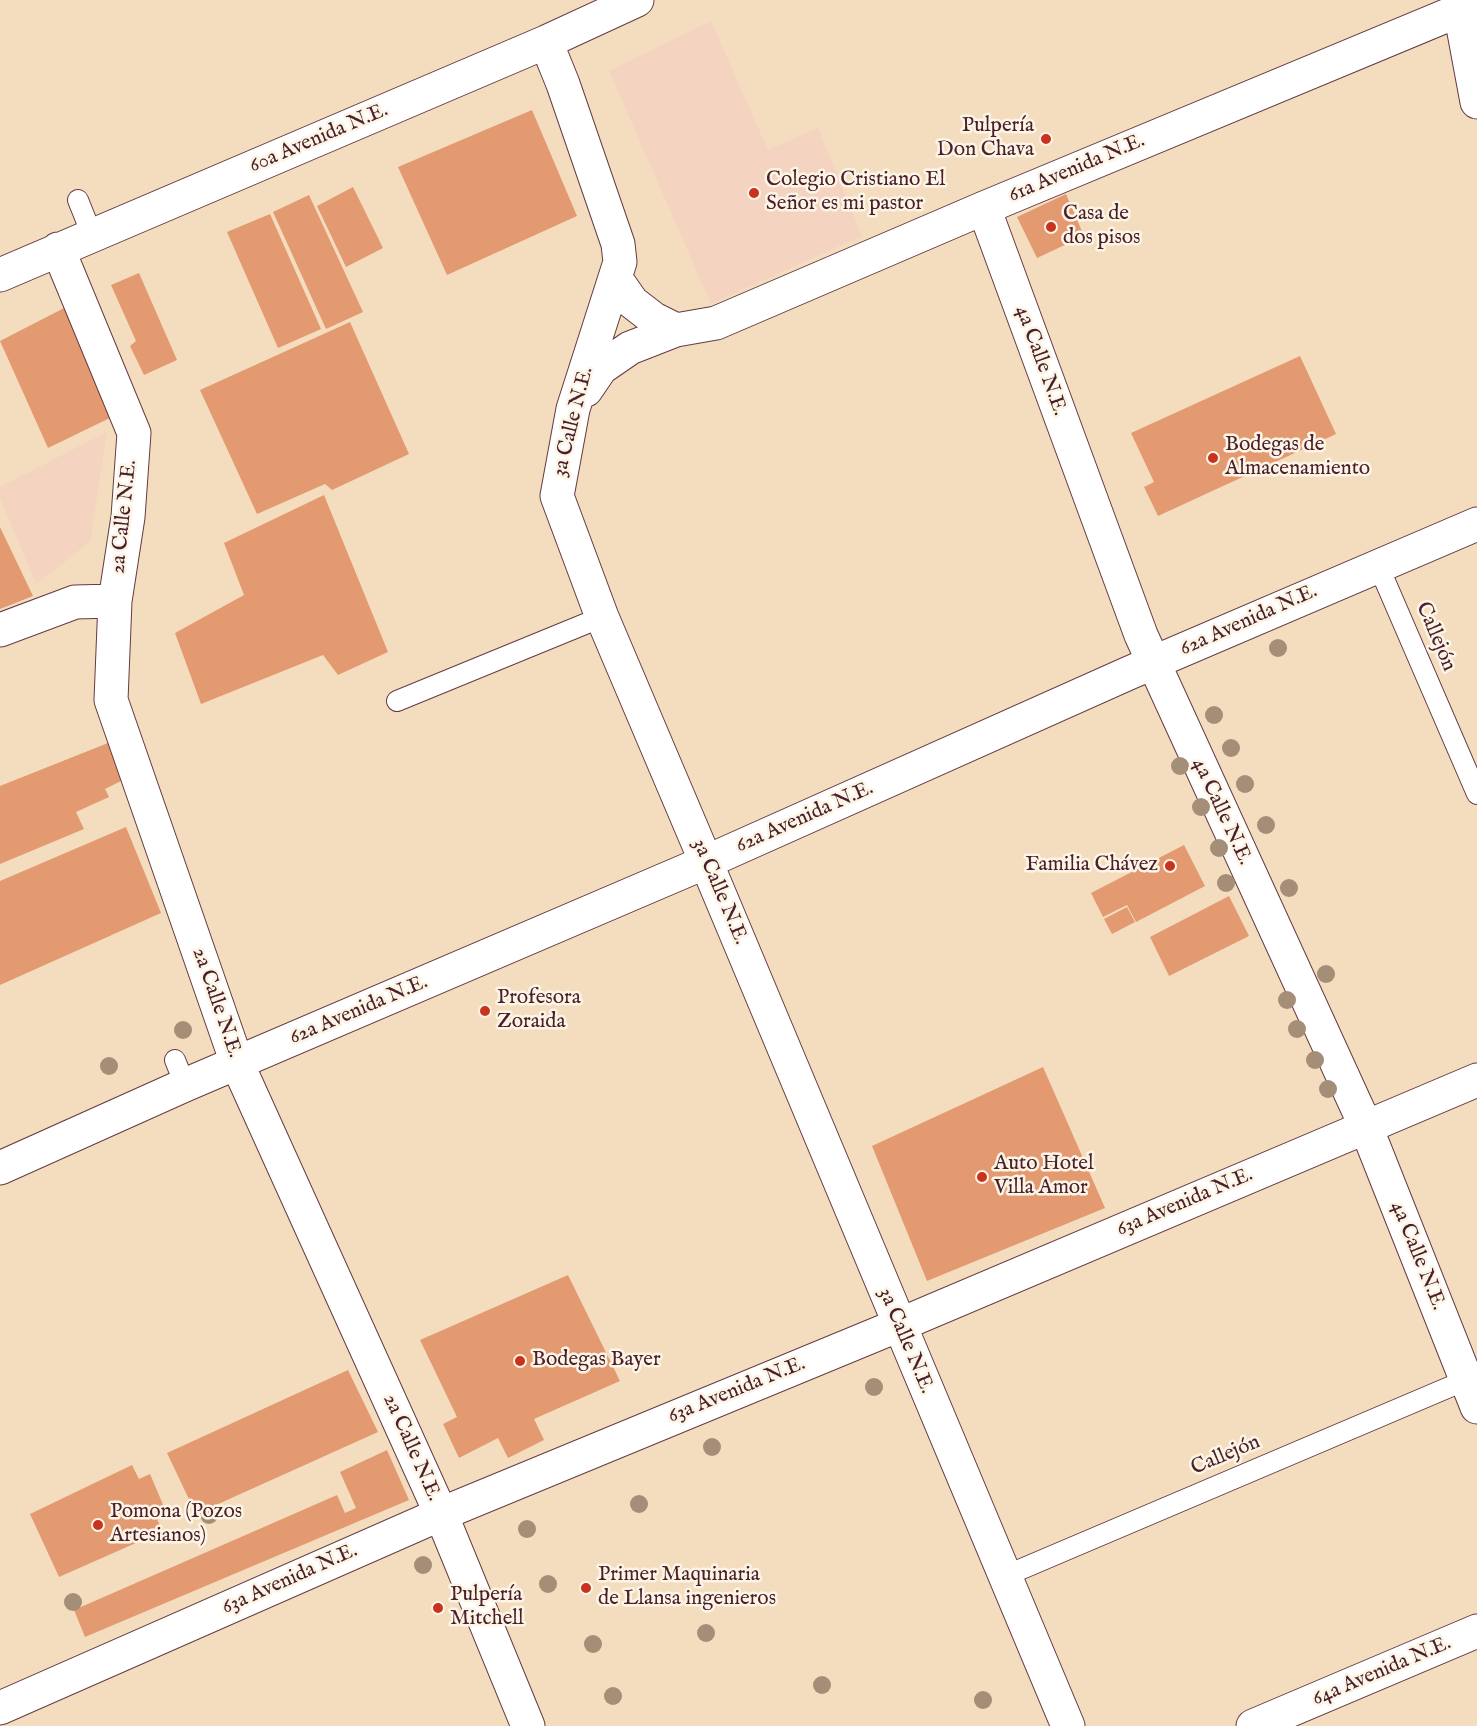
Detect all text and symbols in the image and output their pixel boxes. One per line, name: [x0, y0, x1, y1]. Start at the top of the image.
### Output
street label: 60a Avenida N.E.: [246, 98, 392, 180]
place label: Pulpería Don Chava: [937, 114, 1034, 164]
street label: 61a Avenida N.E.: [1005, 129, 1149, 209]
marker: Pulpería Don Chava: [1039, 132, 1053, 146]
place label: Colegio Cristiano El Señor es mi pastor: [766, 168, 945, 218]
marker: Colegio Cristiano El Señor es mi pastor: [747, 186, 761, 200]
place label: Casa de dos pisos: [1063, 202, 1140, 252]
marker: Casa de dos pisos: [1044, 220, 1058, 234]
street label: 4a Calle N.E.: [1009, 303, 1071, 419]
street label: 3a Calle N.E.: [548, 364, 600, 480]
place label: Bodegas de Almacenamiento: [1225, 433, 1370, 483]
marker: Bodegas de Almacenamiento: [1206, 451, 1220, 465]
street label: 2a Calle N.E.: [106, 459, 144, 575]
street label: 62a Avenida N.E.: [1176, 579, 1322, 663]
street label: Callejón: [1409, 599, 1461, 675]
street label: 4a Calle N.E.: [1185, 755, 1257, 869]
street label: 62a Avenida N.E.: [732, 776, 878, 860]
street label: 3a Calle N.E.: [685, 835, 753, 949]
place label: Familia Chávez: [1025, 853, 1158, 879]
marker: Familia Chávez: [1163, 859, 1177, 873]
street label: 2a Calle N.E.: [185, 945, 247, 1061]
street label: 62a Avenida N.E.: [286, 971, 432, 1051]
place label: Profesora Zoraida: [497, 986, 581, 1036]
marker: Profesora Zoraida: [478, 1004, 492, 1018]
place label: Auto Hotel Villa Amor: [994, 1152, 1094, 1202]
street label: 63a Avenida N.E.: [1113, 1163, 1257, 1243]
marker: Auto Hotel Villa Amor: [975, 1170, 989, 1184]
street label: 4a Calle N.E.: [1384, 1198, 1450, 1314]
street label: 3a Calle N.E.: [871, 1284, 939, 1398]
place label: Bodegas Bayer: [532, 1348, 661, 1374]
street label: 63a Avenida N.E.: [665, 1352, 809, 1430]
marker: Bodegas Bayer: [513, 1354, 527, 1368]
street label: 2a Calle N.E.: [376, 1391, 446, 1505]
street label: Callejón: [1188, 1430, 1264, 1482]
place label: Pomona (Pozos Artesianos): [110, 1500, 242, 1550]
marker: Pomona (Pozos Artesianos): [91, 1518, 105, 1532]
street label: 63a Avenida N.E.: [218, 1539, 362, 1621]
place label: Primer Maquinaria de Llansa ingenieros: [598, 1563, 776, 1613]
marker: Primer Maquinaria de Llansa ingenieros: [579, 1581, 593, 1595]
place label: Pulpería Mitchell: [450, 1583, 524, 1633]
marker: Pulpería Mitchell: [431, 1601, 445, 1615]
street label: 64a Avenida N.E.: [1309, 1631, 1455, 1713]

